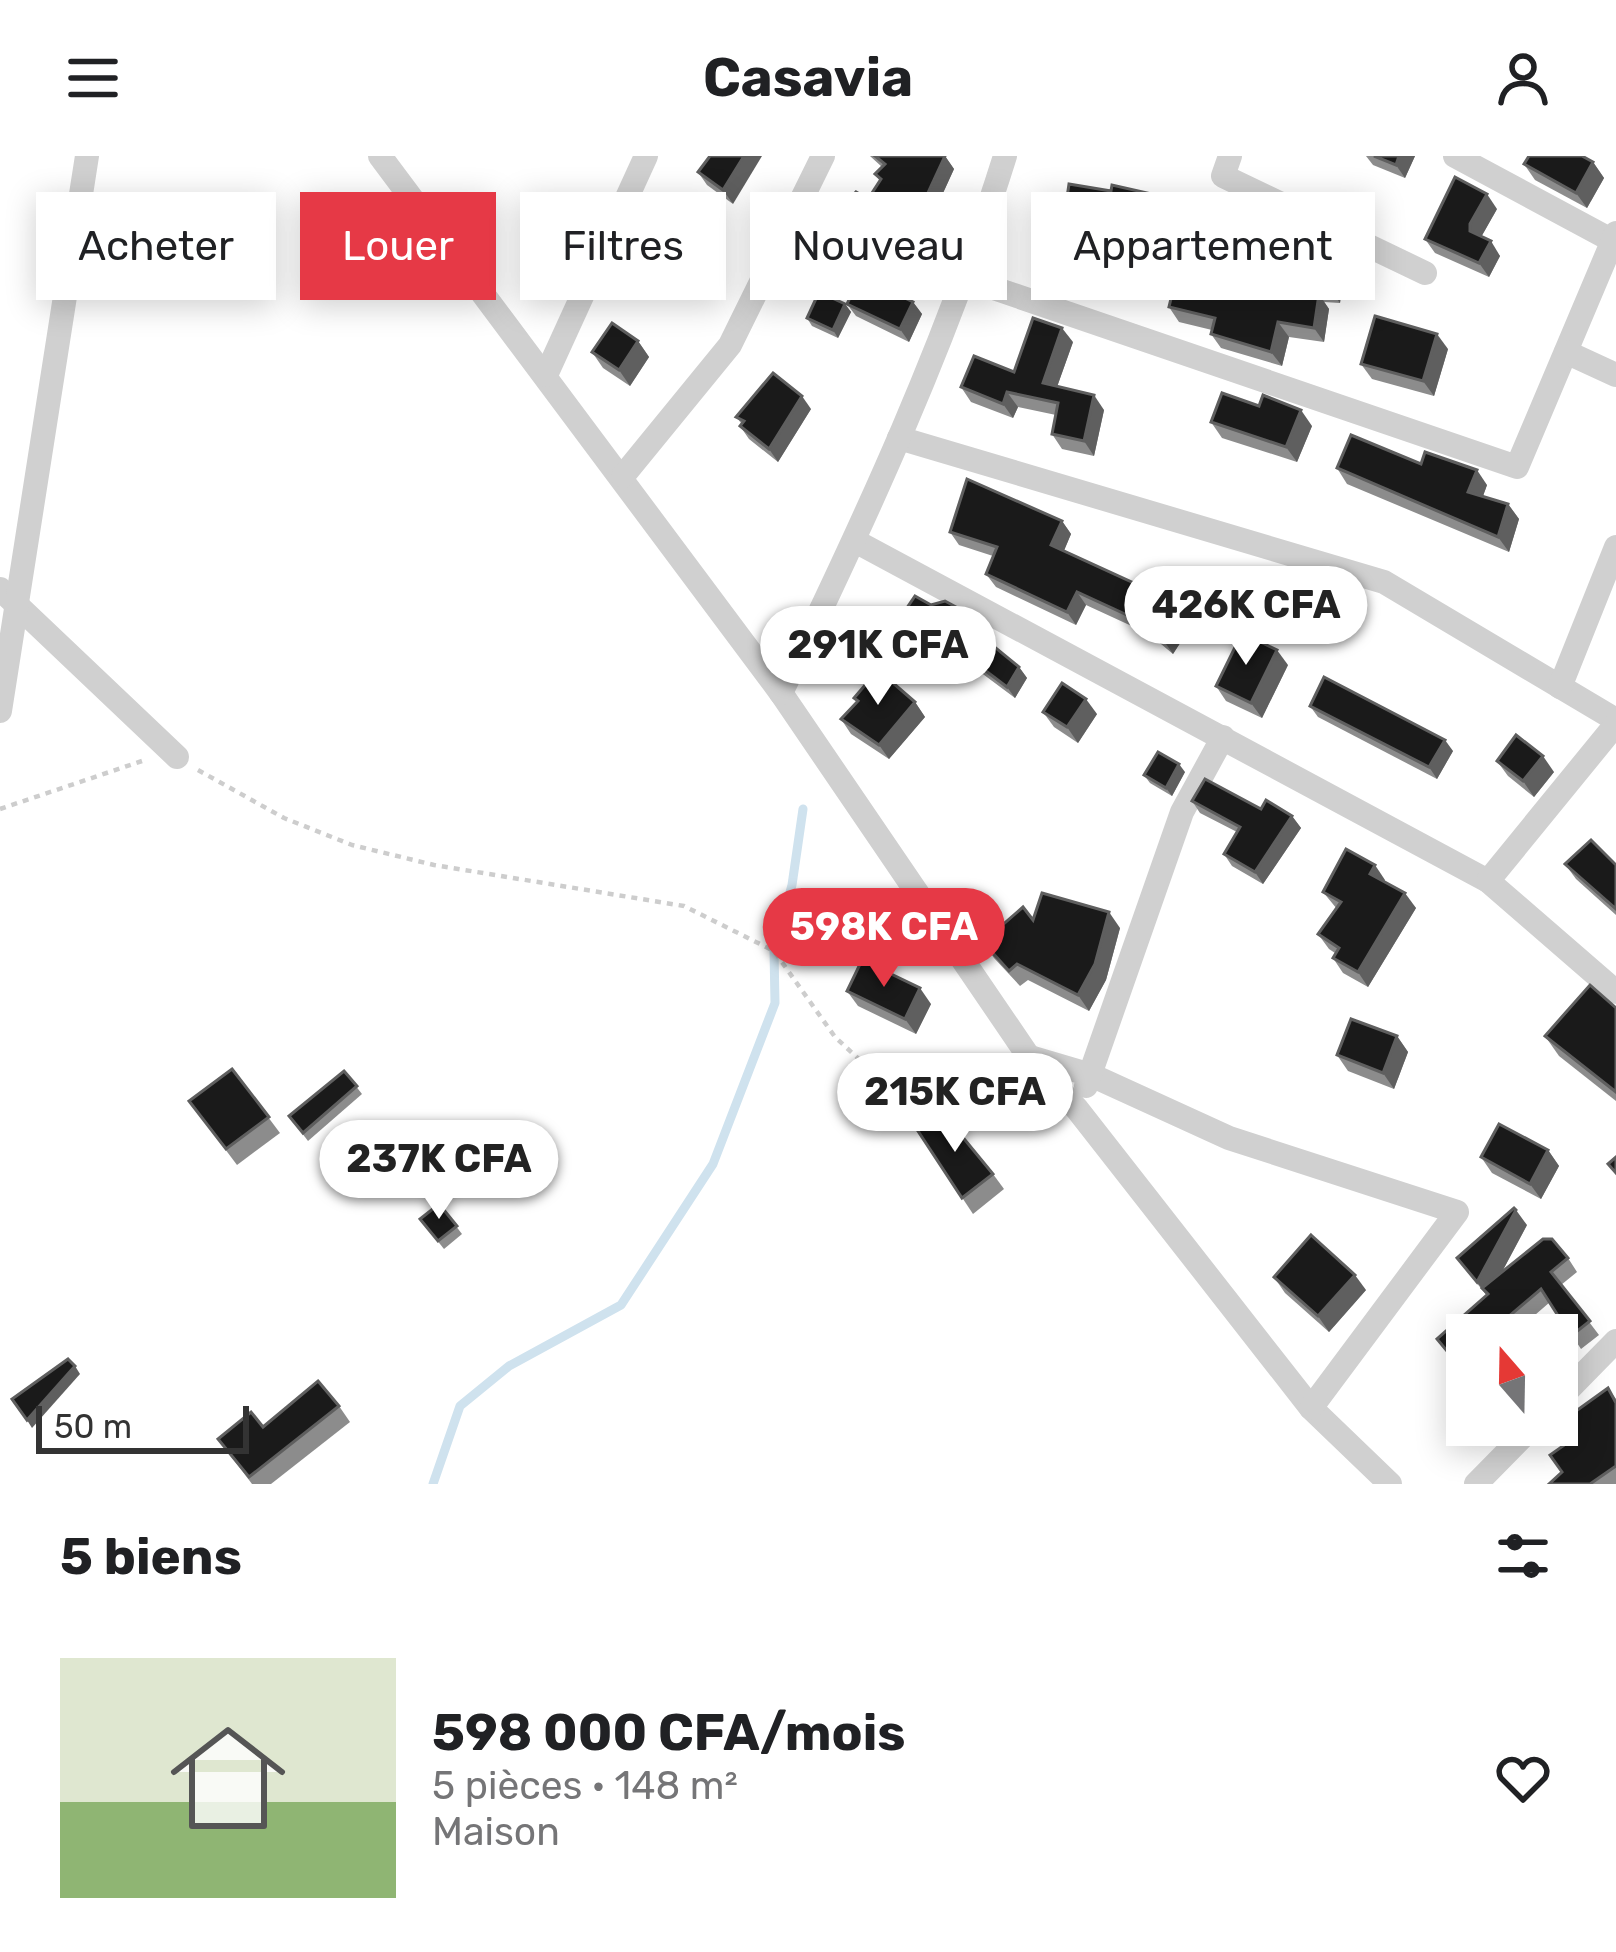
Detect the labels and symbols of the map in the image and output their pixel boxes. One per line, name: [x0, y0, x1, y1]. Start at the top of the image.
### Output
pin: 426K CFA: [1122, 566, 1370, 668]
pin: 291K CFA: [754, 606, 1002, 708]
pin: 598K CFA: [760, 888, 1008, 990]
pin: 215K CFA: [831, 1053, 1079, 1155]
pin: 237K CFA: [315, 1120, 563, 1222]
north arrow: [1446, 1314, 1578, 1446]
scale bar: [36, 1400, 249, 1453]

